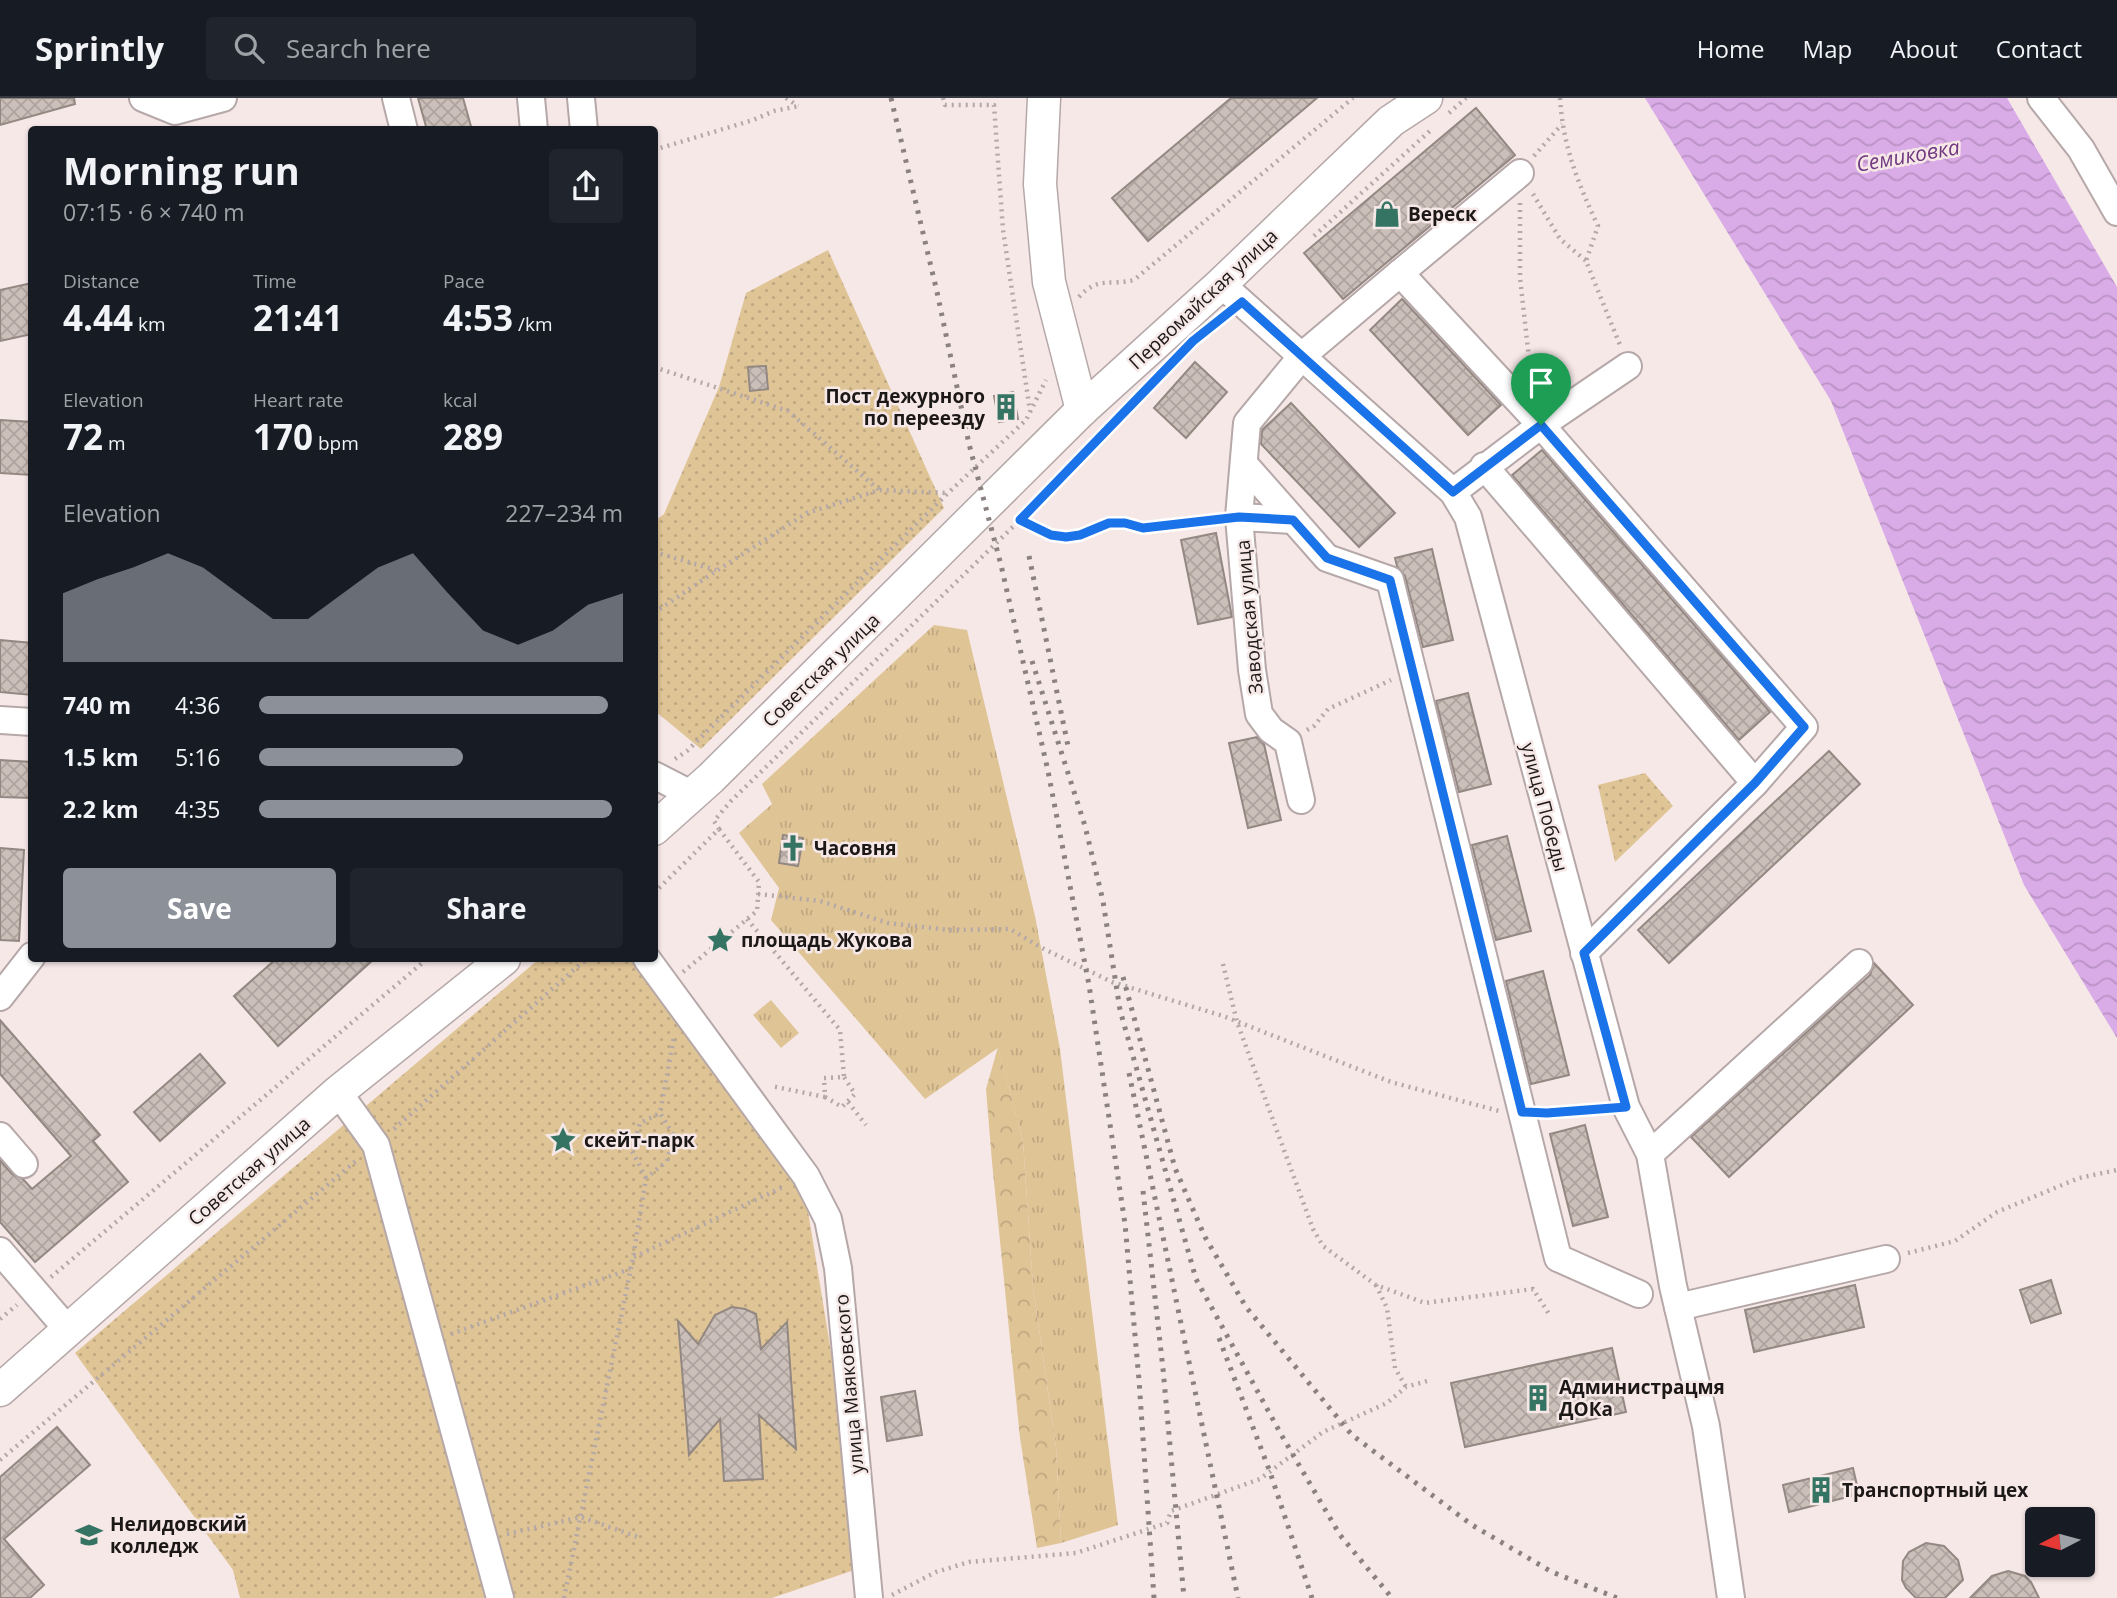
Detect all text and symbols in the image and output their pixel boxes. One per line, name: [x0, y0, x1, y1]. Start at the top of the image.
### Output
search box: [206, 17, 696, 80]
text: Sprintly: [35, 26, 164, 71]
icon: search: [230, 29, 268, 67]
text: Search here: [286, 30, 431, 66]
text: Home: [1697, 32, 1765, 65]
text: Map: [1803, 32, 1852, 65]
text: About: [1890, 32, 1958, 65]
text: Contact: [1996, 32, 2082, 65]
water label: Семиковка: [1854, 132, 1962, 178]
text: Morning run: [63, 144, 300, 196]
button: share: [549, 149, 623, 223]
text: 07:15 · 6 × 740 m: [63, 196, 245, 228]
shop icon: Вереск: [1372, 199, 1402, 229]
place label: Вереск: [1408, 201, 1477, 227]
street label: Первомайская улица: [1123, 223, 1283, 375]
text: Distance: [63, 268, 139, 294]
text: Time: [253, 268, 297, 294]
text: Pace: [443, 268, 485, 294]
text: 4.44: [63, 294, 133, 341]
text: 21:41: [253, 294, 343, 341]
text: 4:53: [443, 294, 513, 341]
text: km: [133, 311, 166, 337]
text: /km: [513, 311, 553, 337]
pin: [1511, 353, 1571, 425]
icon: arrive: [1522, 364, 1560, 402]
place label: Пост дежурного по переезду: [825, 383, 985, 431]
text: Elevation: [63, 387, 144, 413]
text: Heart rate: [253, 387, 343, 413]
text: kcal: [443, 387, 477, 413]
building icon: Пост дежурного по переезду: [991, 392, 1021, 422]
text: 72: [63, 413, 103, 460]
text: 170: [253, 413, 313, 460]
text: 289: [443, 413, 503, 460]
text: m: [103, 430, 126, 456]
text: bpm: [313, 430, 359, 456]
text: Elevation: [63, 497, 161, 529]
text: 227–234 m: [505, 497, 623, 529]
street label: Заводская улица: [1229, 539, 1269, 695]
street label: Советская улица: [757, 607, 885, 733]
text: 740 m: [63, 689, 131, 721]
text: 4:36: [175, 689, 221, 721]
street label: улица Победы: [1515, 740, 1575, 874]
text: 1.5 km: [63, 741, 139, 773]
text: 5:16: [175, 741, 221, 773]
text: 2.2 km: [63, 793, 139, 825]
text: 4:35: [175, 793, 221, 825]
church icon: Часовня: [778, 833, 808, 863]
place label: Часовня: [814, 835, 897, 861]
button: Save: [63, 868, 336, 948]
button: Share: [350, 868, 623, 948]
place icon: площадь Жукова: [705, 925, 735, 955]
place label: площадь Жукова: [741, 927, 912, 953]
street label: Советская улица: [182, 1111, 316, 1231]
place icon: скейт-парк: [548, 1125, 578, 1155]
place label: скейт-парк: [584, 1127, 695, 1153]
street label: улица Маяковского: [828, 1293, 870, 1475]
place label: Администрацмя ДОКа: [1559, 1374, 1725, 1422]
building icon: Администрацмя ДОКа: [1523, 1383, 1553, 1413]
building icon: Транспортный цех: [1806, 1475, 1836, 1505]
place label: Транспортный цех: [1842, 1477, 2028, 1503]
north arrow: [2025, 1507, 2095, 1577]
map controls: [2025, 1507, 2095, 1577]
place label: Нелидовский колледж: [110, 1511, 247, 1559]
school or university icon: Нелидовский колледж: [74, 1520, 104, 1550]

